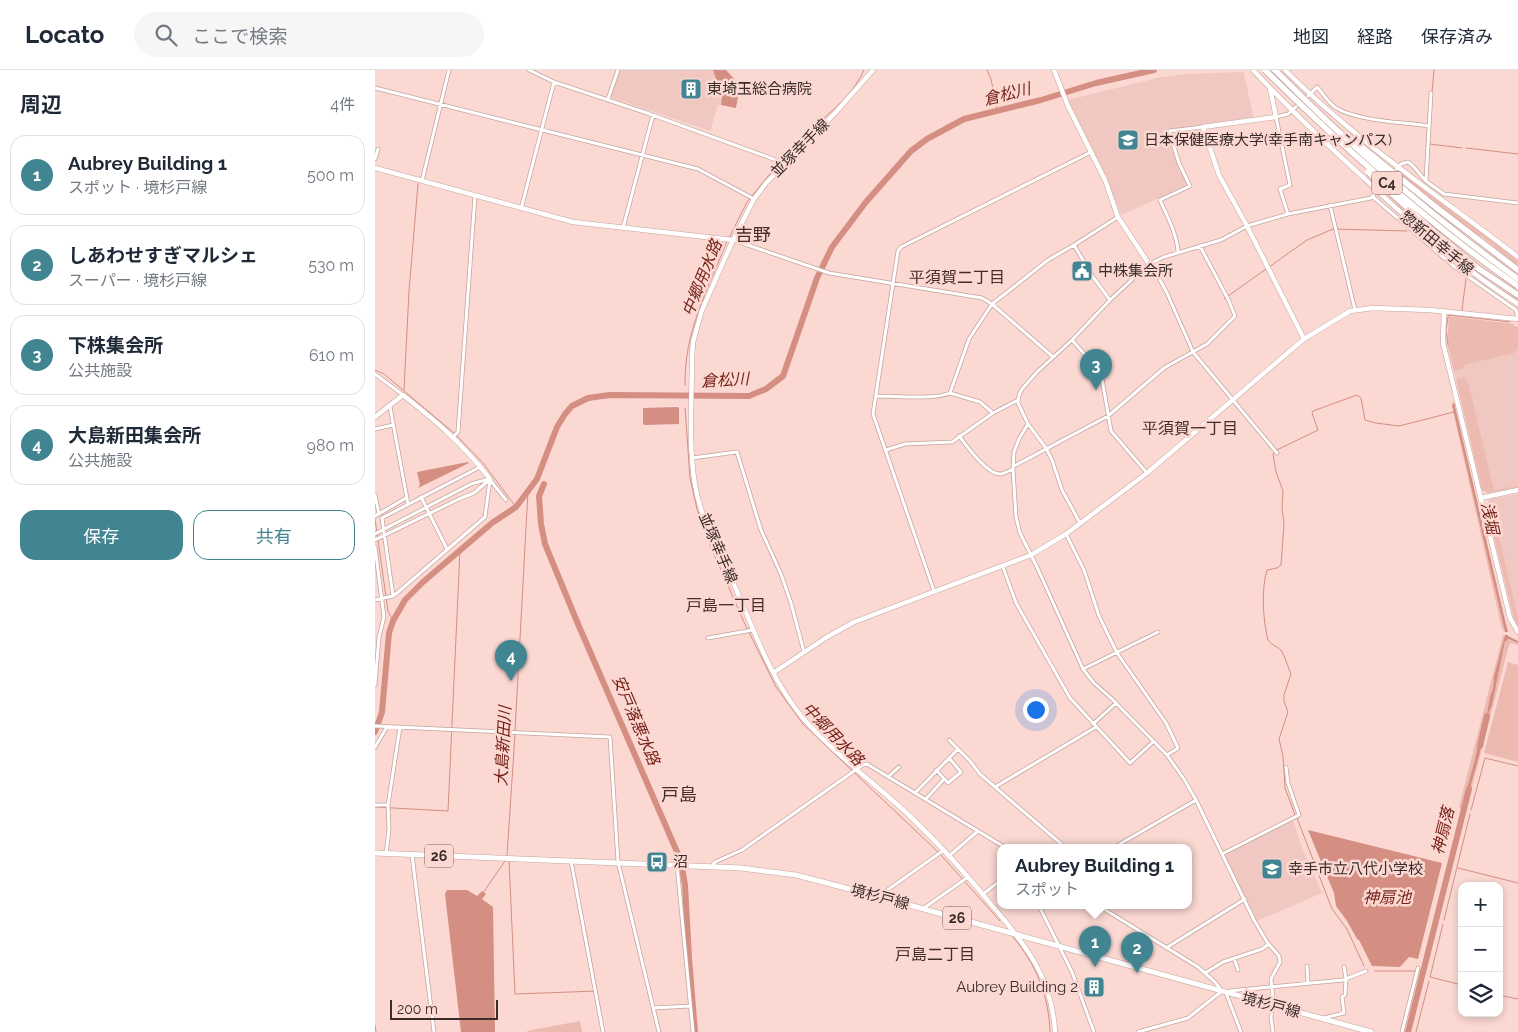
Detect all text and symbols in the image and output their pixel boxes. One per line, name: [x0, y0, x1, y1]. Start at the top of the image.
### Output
search box: [134, 12, 484, 57]
text: Locato: [25, 20, 104, 49]
icon: search: [152, 21, 180, 49]
text: ここで検索: [192, 25, 287, 47]
text: 地図: [1293, 26, 1329, 47]
text: 経路: [1357, 26, 1393, 47]
text: 保存済み: [1421, 26, 1493, 47]
building icon: 東埼玉総合病院: [679, 77, 703, 101]
water label: 倉松川: [981, 78, 1035, 109]
place label: 東埼玉総合病院: [707, 80, 812, 98]
text: 周辺: [20, 92, 62, 117]
text: 4件: [330, 95, 355, 114]
street label: 並塚幸手線: [767, 115, 833, 181]
school or university icon: 日本保健医療大学(幸手南キャンパス): [1116, 128, 1140, 152]
place label: 日本保健医療大学(幸手南キャンパス): [1144, 131, 1392, 149]
text: Aubrey Building 1: [68, 152, 227, 174]
text: 1: [33, 166, 41, 185]
text: 500 m: [307, 166, 354, 185]
road number: C4: [1372, 172, 1402, 195]
text: スポット · 境杉戸線: [68, 178, 207, 197]
street label: 惣新田幸手線: [1397, 207, 1477, 279]
district label: 吉野: [735, 224, 771, 245]
water label: 中郷用水路: [678, 236, 727, 319]
text: しあわせすぎマルシェ: [68, 244, 258, 266]
text: 2: [32, 256, 42, 275]
text: 530 m: [308, 256, 354, 275]
public building icon: 中株集会所: [1070, 259, 1094, 283]
place label: 中株集会所: [1098, 262, 1173, 280]
district label: 平須賀二丁目: [909, 268, 1005, 287]
text: スーパー · 境杉戸線: [68, 271, 207, 290]
text: 下株集会所: [68, 334, 163, 356]
text: 3: [33, 346, 41, 365]
text: 610 m: [309, 346, 354, 365]
pin: 3: [1080, 349, 1112, 390]
text: 公共施設: [68, 361, 132, 380]
water label: 倉松川: [701, 369, 751, 391]
district label: 平須賀一丁目: [1142, 419, 1238, 438]
text: 大島新田集会所: [68, 424, 201, 446]
text: 4: [32, 436, 42, 455]
text: 980 m: [307, 436, 354, 455]
text: 公共施設: [68, 451, 132, 470]
water label: 浅堀: [1477, 500, 1503, 539]
button: 保存: [20, 510, 183, 560]
button: 共有: [193, 510, 355, 560]
street label: 並塚幸手線: [695, 510, 741, 586]
district label: 戸島一丁目: [686, 596, 766, 615]
pin: 4: [495, 640, 527, 681]
water label: 安戸落悪水路: [608, 672, 664, 770]
your location: [1023, 697, 1049, 723]
water label: 中郷用水路: [798, 699, 869, 771]
water label: 大島新田川: [491, 704, 515, 786]
district label: 戸島: [661, 784, 697, 805]
water label: 神扇落: [1428, 803, 1459, 857]
road number: 26: [425, 844, 453, 868]
popup: [997, 844, 1192, 909]
bus stop icon: 沼: [645, 850, 669, 874]
place label: 沼: [673, 853, 688, 871]
text: Aubrey Building 1: [1015, 854, 1174, 876]
school or university icon: 幸手市立八代小学校: [1260, 857, 1284, 881]
place label: 幸手市立八代小学校: [1288, 860, 1423, 878]
text: スポット: [1015, 880, 1079, 899]
street label: 境杉戸線: [849, 881, 911, 913]
map controls: [1458, 882, 1503, 1017]
button: +: [1458, 882, 1503, 927]
water label: 神扇池: [1363, 888, 1413, 907]
road number: 26: [943, 906, 971, 930]
pin: 1: [1079, 926, 1111, 967]
button: −: [1458, 927, 1503, 972]
pin: 2: [1121, 932, 1153, 973]
district label: 戸島二丁目: [895, 945, 975, 964]
button: layers: [1458, 972, 1503, 1017]
building icon: Aubrey Building 2: [1082, 975, 1106, 999]
place label: Aubrey Building 2: [956, 978, 1078, 996]
street label: 境杉戸線: [1240, 989, 1302, 1021]
scale bar: [390, 997, 497, 1020]
text: 200 m: [397, 1001, 438, 1017]

